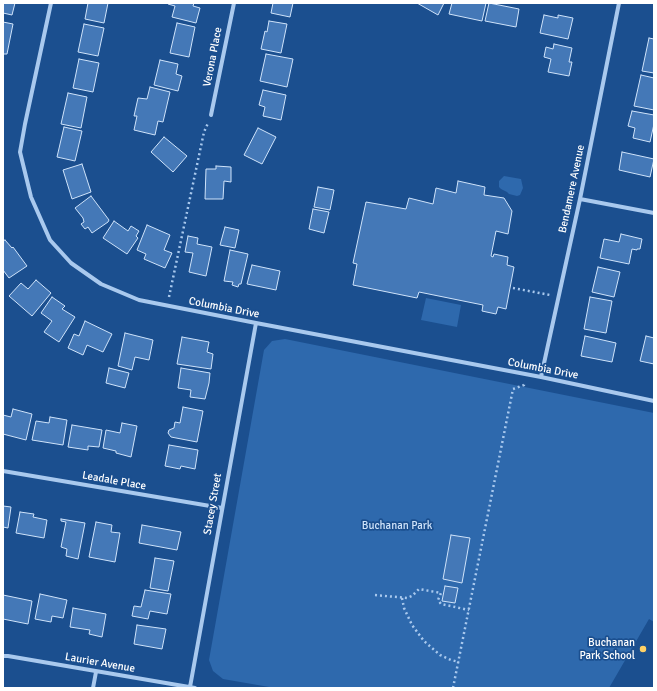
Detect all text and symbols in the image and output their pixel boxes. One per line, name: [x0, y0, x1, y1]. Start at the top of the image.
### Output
street label: Verona Place: [201, 26, 225, 88]
street label: Bendamere Avenue: [556, 144, 588, 234]
street label: Columbia Drive: [188, 295, 260, 321]
street label: Columbia Drive: [507, 356, 579, 382]
street label: Leadale Place: [81, 469, 147, 493]
street label: Stacey Street: [201, 472, 225, 536]
park label: Buchanan Park: [362, 519, 432, 533]
place label: Buchanan Park School: [579, 636, 635, 662]
marker: Buchanan Park School: [638, 644, 648, 654]
street label: Laurier Avenue: [64, 650, 136, 676]

